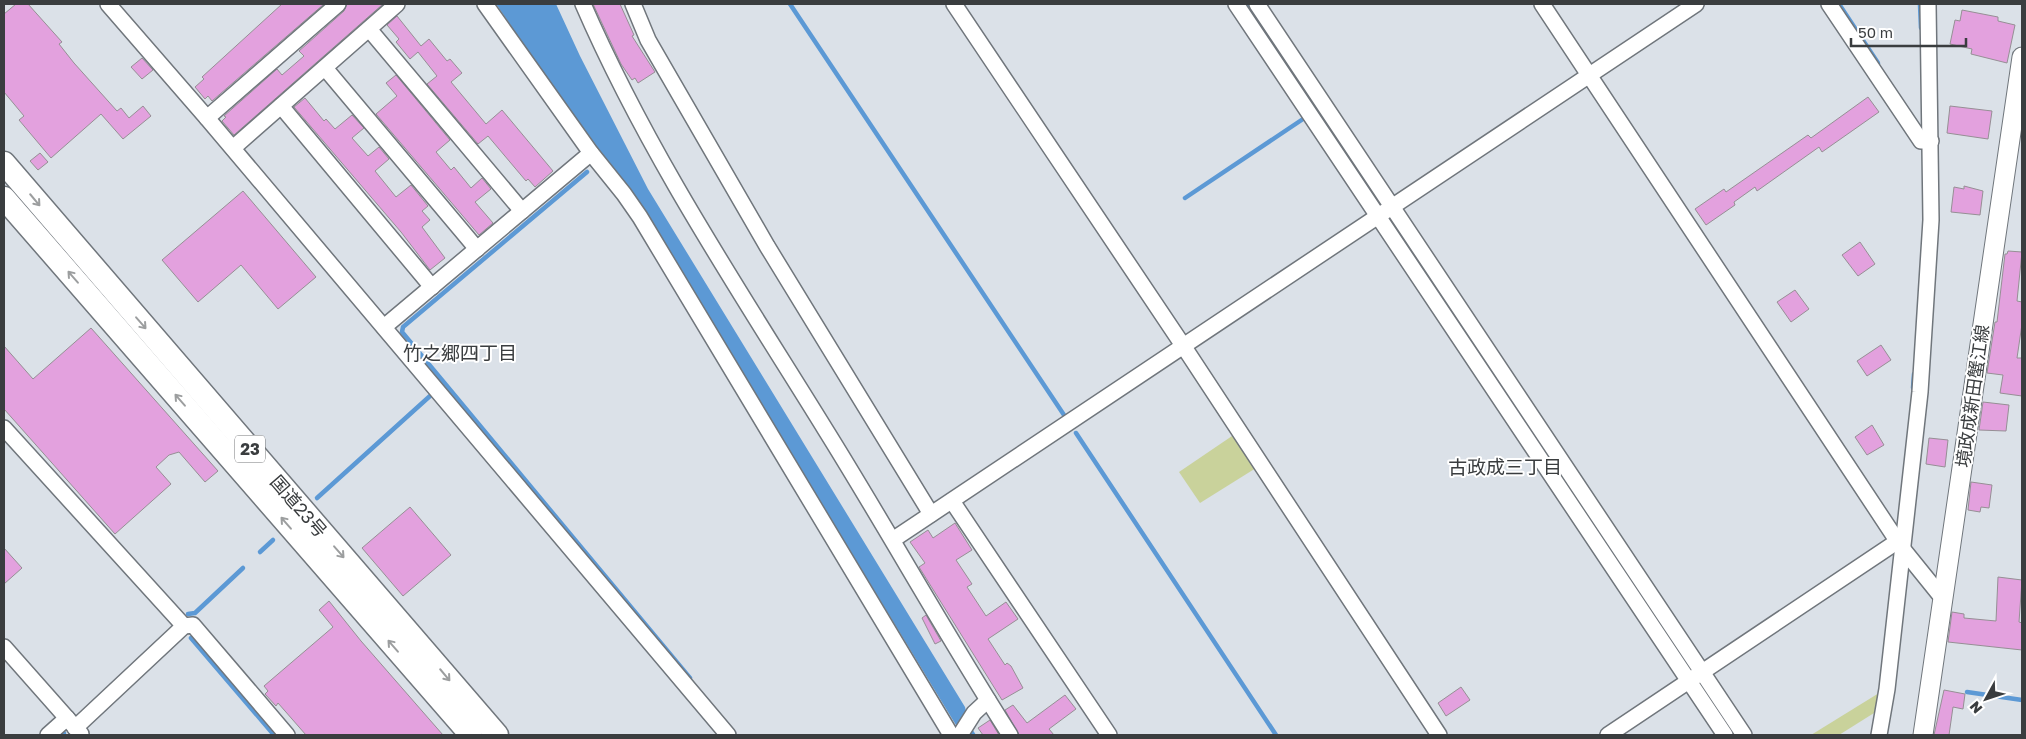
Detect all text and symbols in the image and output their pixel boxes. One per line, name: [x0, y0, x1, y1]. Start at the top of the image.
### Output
scale bar: [1851, 15, 1966, 47]
text: 50 m: [1858, 23, 1893, 41]
one-way arrow: [30, 193, 41, 206]
one-way arrow: [67, 271, 79, 284]
one-way arrow: [136, 317, 147, 330]
street label: 境政成新田蟹江線: [1951, 323, 1993, 469]
district label: 竹之郷四丁目: [403, 341, 517, 364]
one-way arrow: [174, 394, 185, 407]
road number: 23: [235, 436, 265, 462]
district label: 古政成三丁目: [1448, 455, 1562, 478]
street label: 国道23号: [266, 470, 332, 542]
one-way arrow: [281, 516, 292, 529]
one-way arrow: [334, 545, 345, 558]
one-way arrow: [387, 639, 399, 652]
one-way arrow: [440, 668, 451, 681]
north arrow: [1961, 674, 2011, 724]
text: N: [1966, 698, 1986, 717]

